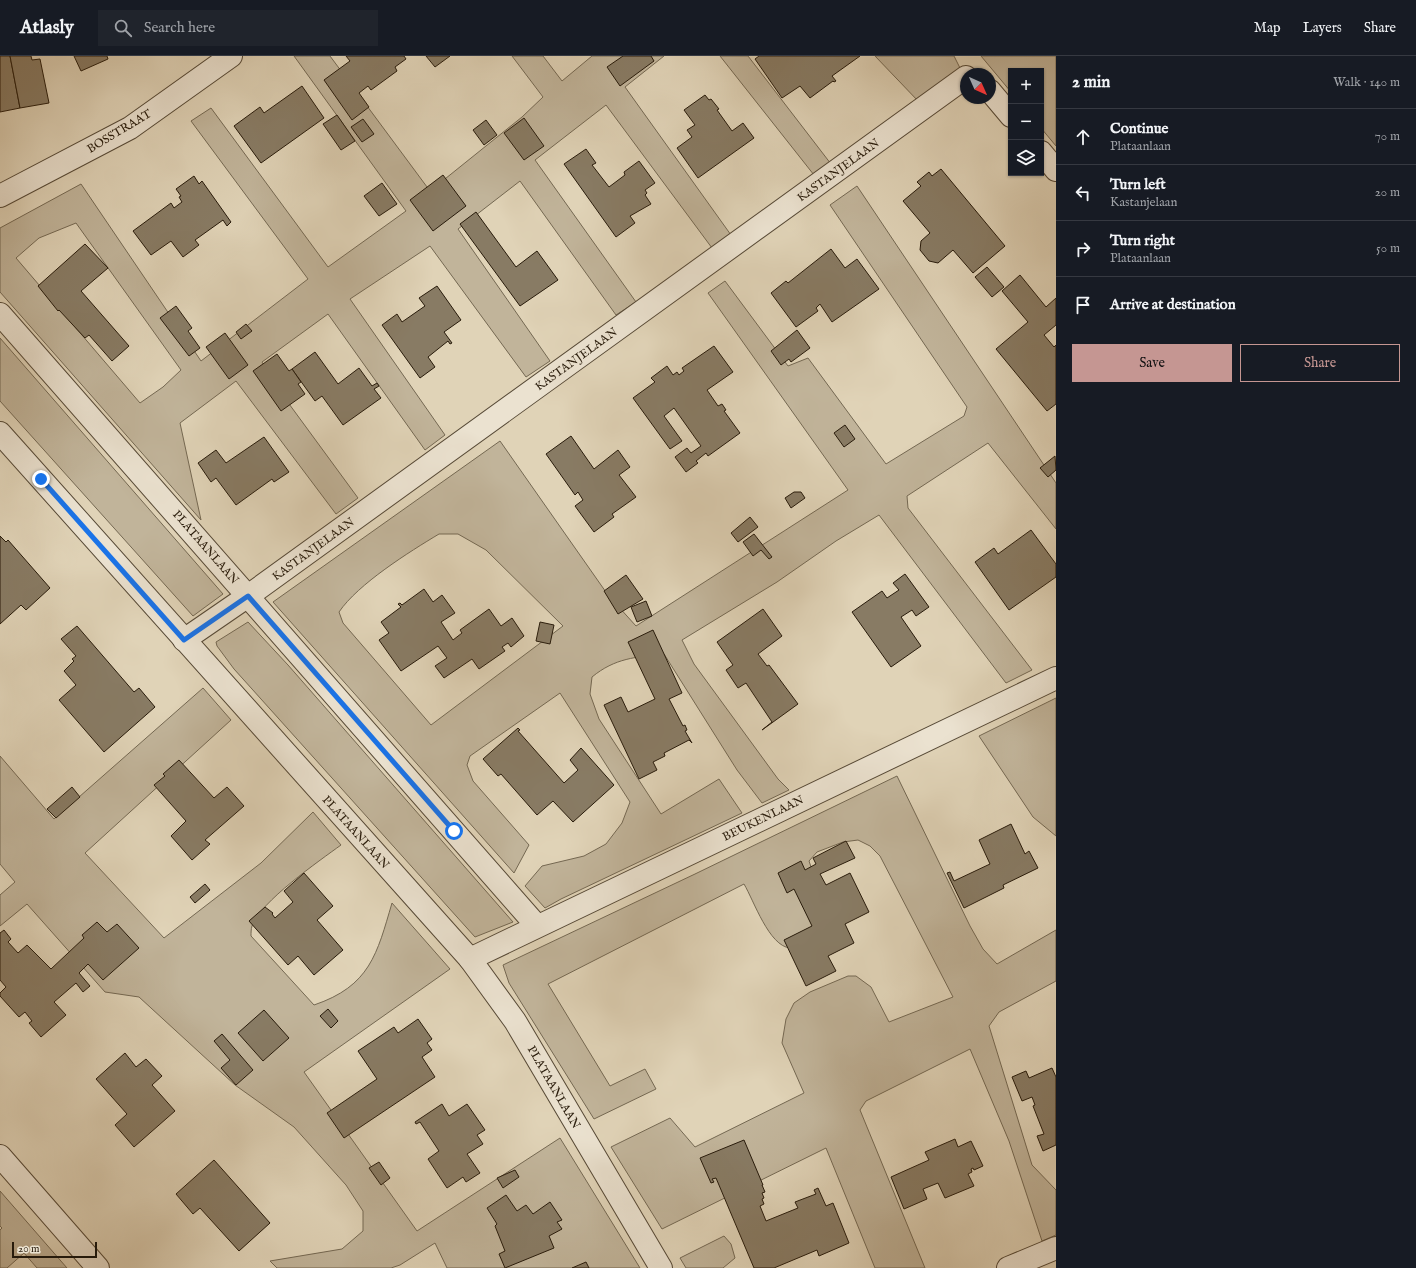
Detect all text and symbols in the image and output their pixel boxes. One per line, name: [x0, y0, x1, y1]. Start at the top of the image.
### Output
search box: [98, 10, 378, 46]
text: Atlasly: [20, 16, 74, 40]
icon: search: [112, 17, 134, 39]
text: Search here: [144, 18, 215, 37]
text: Map: [1254, 19, 1281, 37]
text: Layers: [1303, 19, 1342, 37]
text: Share: [1364, 19, 1396, 37]
north arrow: [960, 68, 996, 104]
map controls: [1008, 68, 1044, 176]
button: +: [1008, 68, 1044, 104]
text: 2 min: [1072, 72, 1110, 93]
text: Walk · 140 m: [1333, 74, 1400, 91]
button: −: [1008, 104, 1044, 140]
street label: BOSSTRAAT: [84, 106, 154, 157]
text: Continue: [1110, 119, 1168, 138]
icon: ahead: [1072, 126, 1094, 148]
text: 70 m: [1375, 128, 1400, 145]
street label: KASTANJELAAN: [794, 135, 884, 206]
text: Plataanlaan: [1110, 138, 1171, 155]
button: layers: [1008, 140, 1044, 176]
text: Turn left: [1110, 175, 1166, 194]
icon: left: [1072, 182, 1094, 204]
text: 20 m: [1375, 184, 1400, 201]
text: Kastanjelaan: [1110, 194, 1177, 211]
text: Turn right: [1110, 231, 1175, 250]
icon: right: [1072, 238, 1094, 260]
text: 50 m: [1376, 240, 1400, 257]
text: Plataanlaan: [1110, 250, 1171, 267]
icon: arrive: [1072, 294, 1094, 316]
text: Arrive at destination: [1110, 295, 1236, 314]
street label: KASTANJELAAN: [532, 324, 622, 395]
button: Save: [1072, 344, 1232, 382]
button: Share: [1240, 344, 1400, 382]
route end: [32, 470, 50, 488]
street label: PLATAANLAAN: [169, 507, 242, 588]
street label: KASTANJELAAN: [269, 514, 359, 585]
street label: BEUKENLAAN: [720, 792, 807, 845]
street label: PLATAANLAAN: [319, 793, 393, 873]
route start: [445, 822, 463, 840]
street label: PLATAANLAAN: [524, 1043, 584, 1132]
scale bar: [12, 1240, 97, 1259]
text: 20 m: [18, 1242, 39, 1256]

